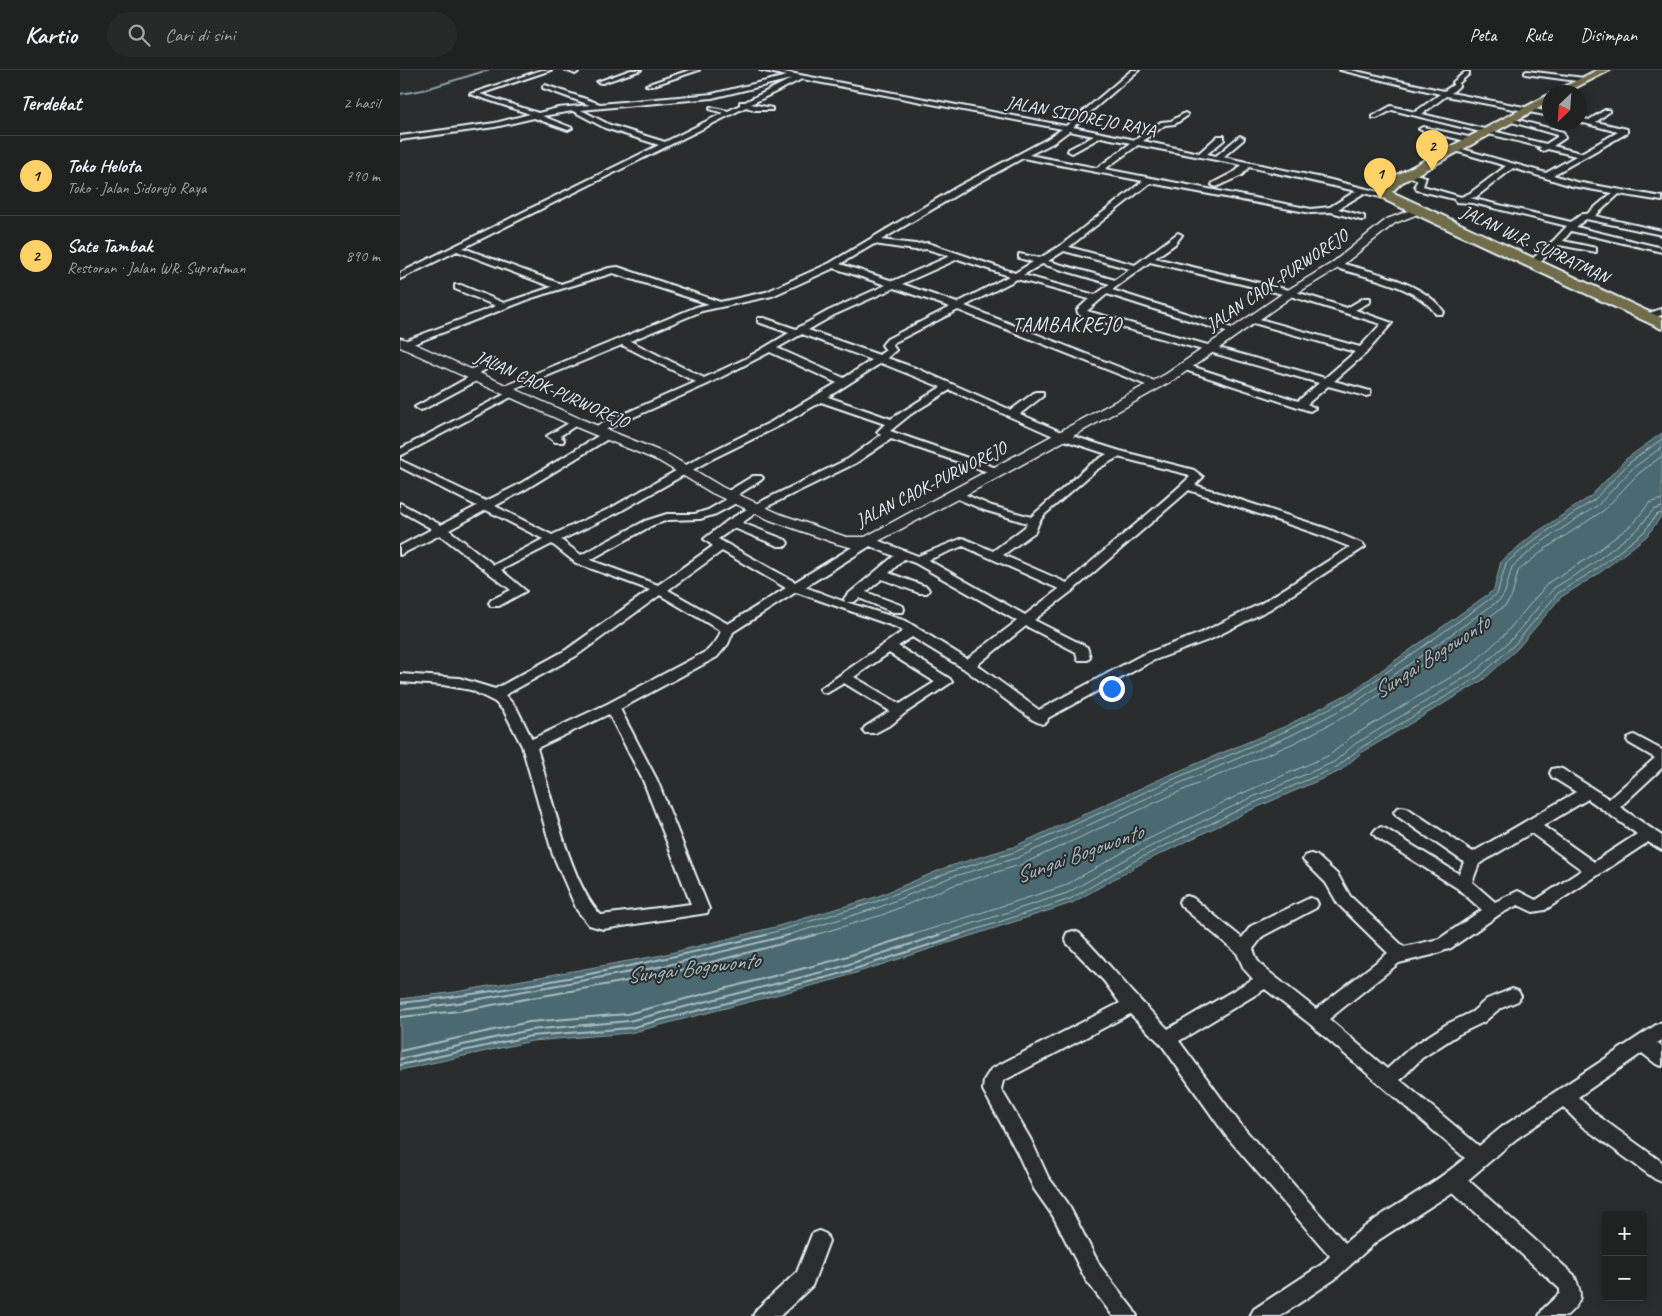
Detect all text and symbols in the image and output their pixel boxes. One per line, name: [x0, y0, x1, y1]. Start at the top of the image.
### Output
search box: [107, 12, 457, 57]
text: Kartio: [25, 20, 77, 50]
icon: search: [125, 21, 153, 49]
text: Cari di sini: [165, 23, 235, 47]
text: Peta: [1470, 24, 1497, 46]
text: Rute: [1525, 24, 1552, 46]
text: Disimpan: [1580, 24, 1637, 46]
north arrow: [1542, 85, 1587, 130]
text: Terdekat: [20, 90, 81, 116]
street label: JALAN SIDOREJO RAYA: [1003, 91, 1159, 141]
text: 2 hasil: [343, 93, 380, 113]
pin: 2: [1416, 130, 1448, 171]
text: Toko Helota: [67, 154, 141, 178]
pin: 1: [1364, 158, 1396, 199]
text: 1: [32, 166, 40, 186]
text: 790 m: [346, 166, 380, 186]
text: Toko · Jalan Sidorejo Raya: [67, 178, 206, 198]
street label: JALAN W.R. SUPRATMAN: [1456, 200, 1615, 289]
street label: JALAN CAOK-PURWOREJO: [1201, 223, 1354, 336]
text: Sate Tambak: [67, 234, 152, 258]
text: 2: [32, 246, 40, 266]
text: 890 m: [346, 246, 380, 266]
text: Restoran · Jalan WR. Supratman: [67, 258, 245, 278]
district label: TAMBAKREJO: [1012, 312, 1123, 337]
street label: JALAN CAOK-PURWOREJO: [471, 345, 634, 434]
street label: JALAN CAOK-PURWOREJO: [851, 436, 1012, 532]
water label: Sungai Bogowonto: [1368, 607, 1497, 705]
your location: [1099, 676, 1125, 702]
water label: Sungai Bogowonto: [1012, 817, 1149, 890]
water label: Sungai Bogowonto: [625, 946, 764, 990]
map controls: [1602, 1211, 1647, 1301]
button: +: [1602, 1211, 1647, 1256]
button: −: [1602, 1256, 1647, 1301]

